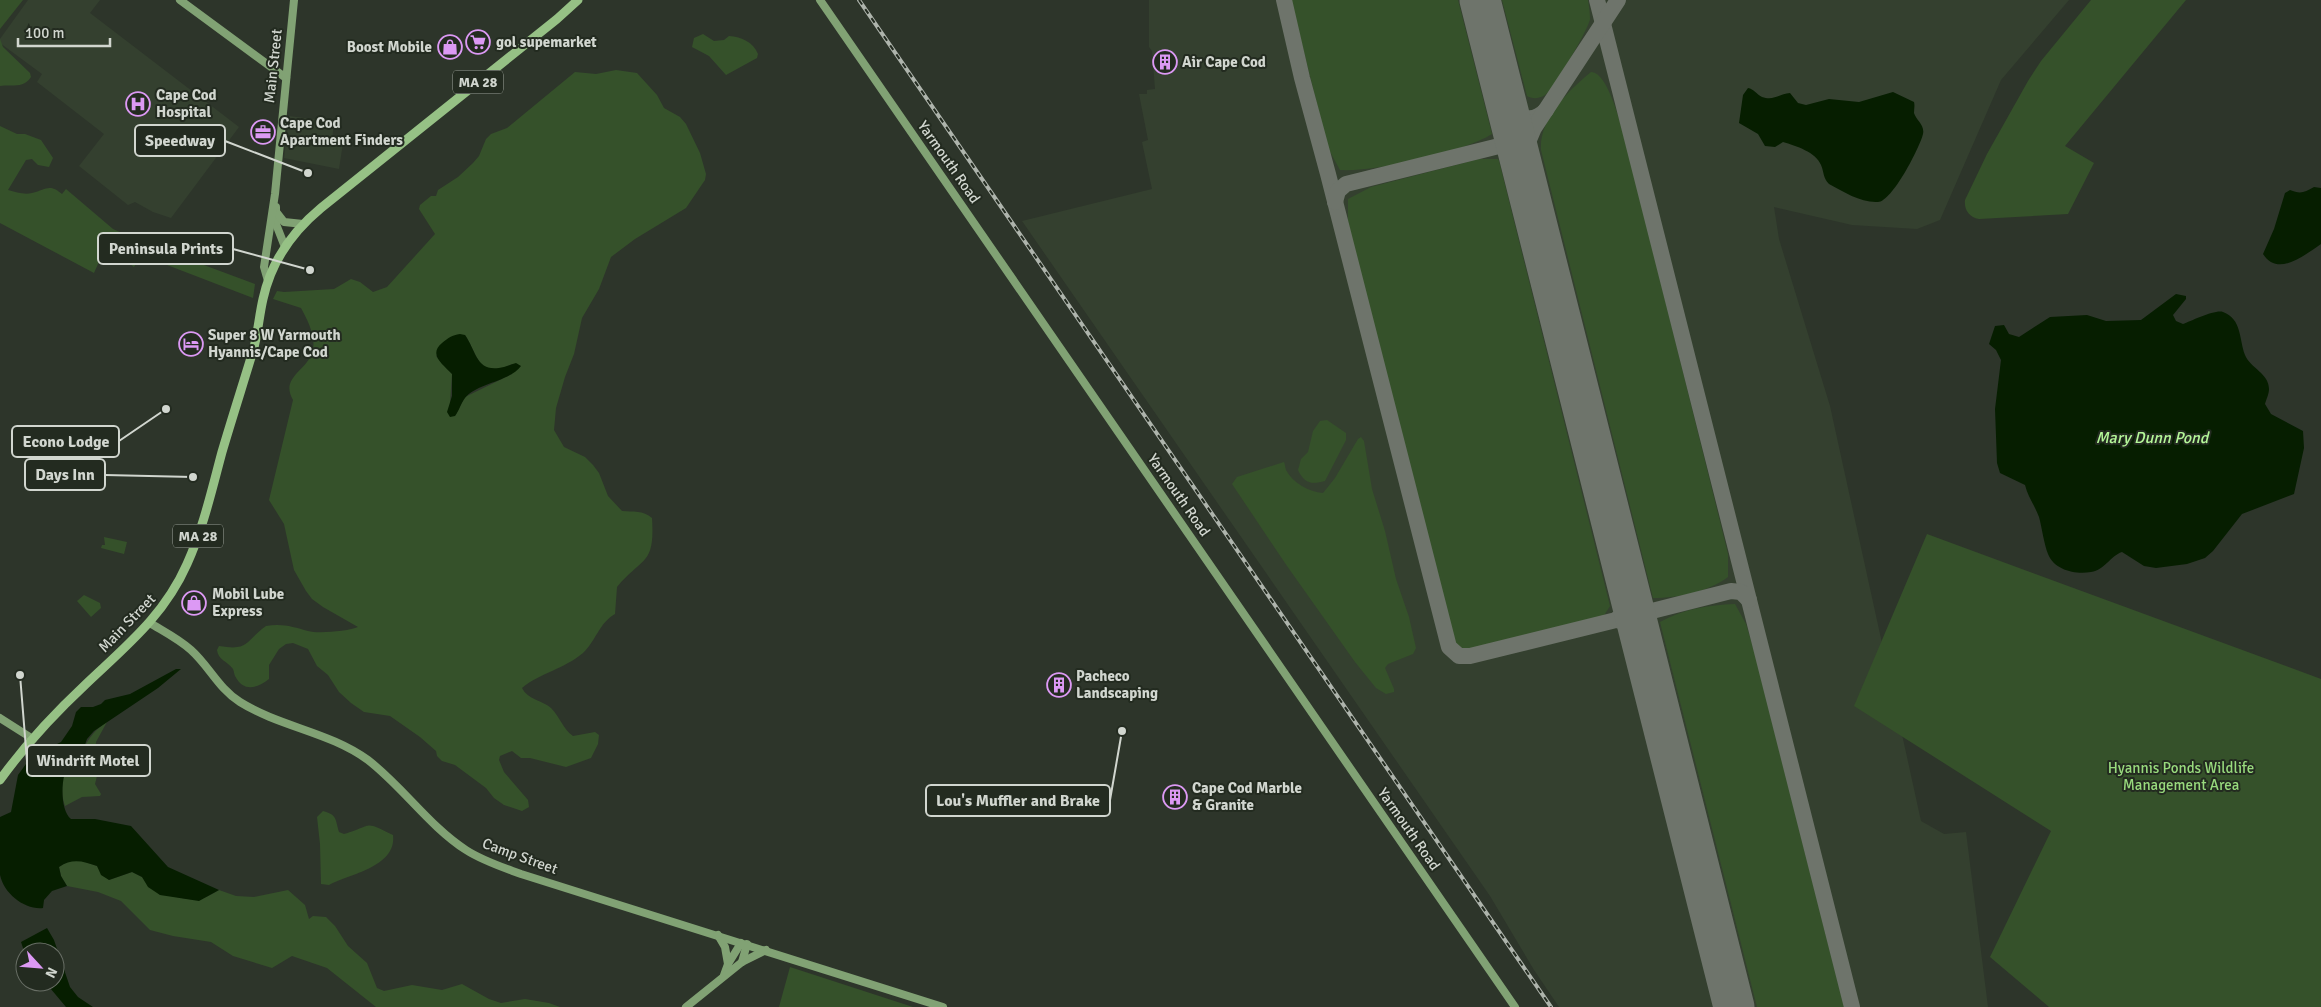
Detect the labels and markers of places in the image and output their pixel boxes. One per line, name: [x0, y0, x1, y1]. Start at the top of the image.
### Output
supermarket icon: gol supemarket: [465, 29, 491, 55]
place label: gol supemarket: [496, 33, 597, 51]
shop icon: Boost Mobile: [437, 34, 463, 60]
place label: Boost Mobile: [347, 38, 432, 56]
building icon: Air Cape Cod: [1152, 49, 1178, 75]
place label: Air Cape Cod: [1182, 53, 1266, 71]
place label: Cape Cod Hospital: [156, 86, 217, 121]
hospital icon: Cape Cod Hospital: [125, 91, 151, 117]
place label: Cape Cod Apartment Finders: [280, 114, 403, 149]
office icon: Cape Cod Apartment Finders: [250, 119, 276, 145]
callout: Speedway: [135, 125, 225, 156]
callout: Peninsula Prints: [98, 233, 233, 264]
place label: Super 8 W Yarmouth Hyannis/Cape Cod: [208, 326, 341, 361]
hotel icon: Super 8 W Yarmouth Hyannis/Cape Cod: [178, 331, 204, 357]
callout: Econo Lodge: [12, 426, 119, 457]
callout: Days Inn: [25, 459, 105, 490]
place label: Mobil Lube Express: [212, 585, 284, 620]
shop icon: Mobil Lube Express: [181, 590, 207, 616]
place label: Pacheco Landscaping: [1076, 667, 1158, 702]
building icon: Pacheco Landscaping: [1046, 672, 1072, 698]
callout: Windrift Motel: [27, 745, 150, 776]
place label: Cape Cod Marble & Granite: [1192, 779, 1302, 814]
building icon: Cape Cod Marble & Granite: [1162, 784, 1188, 810]
callout: Lou's Muffler and Brake: [926, 785, 1110, 816]

